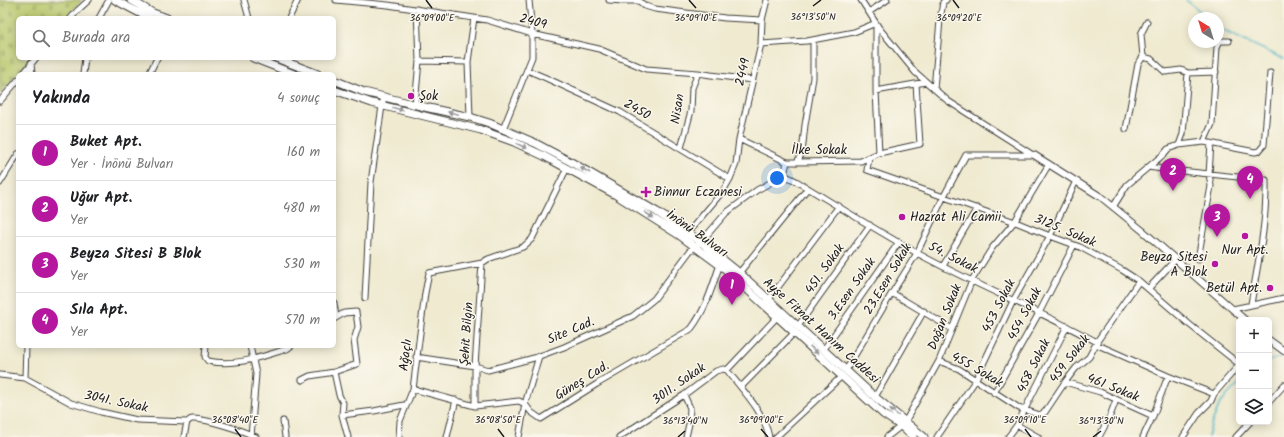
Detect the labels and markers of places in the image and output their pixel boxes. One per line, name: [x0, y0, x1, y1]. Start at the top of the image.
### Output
place label: Şok: [419, 86, 439, 107]
marker: Şok: [406, 91, 416, 101]
pin: 2: [1160, 158, 1186, 191]
pin: 4: [1237, 166, 1263, 199]
place label: Binnur Eczanesi: [654, 182, 743, 203]
marker: Binnur Eczanesi: [641, 187, 651, 197]
pin: 3: [1204, 204, 1230, 237]
place label: Hazrat Ali Camii: [910, 207, 1002, 228]
marker: Hazrat Ali Camii: [897, 212, 907, 222]
marker: Nur Apt.: [1240, 231, 1250, 241]
place label: Nur Apt.: [1222, 240, 1268, 261]
place label: Beyza Sitesi A Blok: [1140, 247, 1208, 283]
marker: Beyza Sitesi A Blok: [1210, 259, 1220, 269]
pin: 1: [719, 272, 745, 305]
place label: Betül Apt.: [1206, 278, 1262, 299]
marker: Betül Apt.: [1265, 283, 1275, 293]

